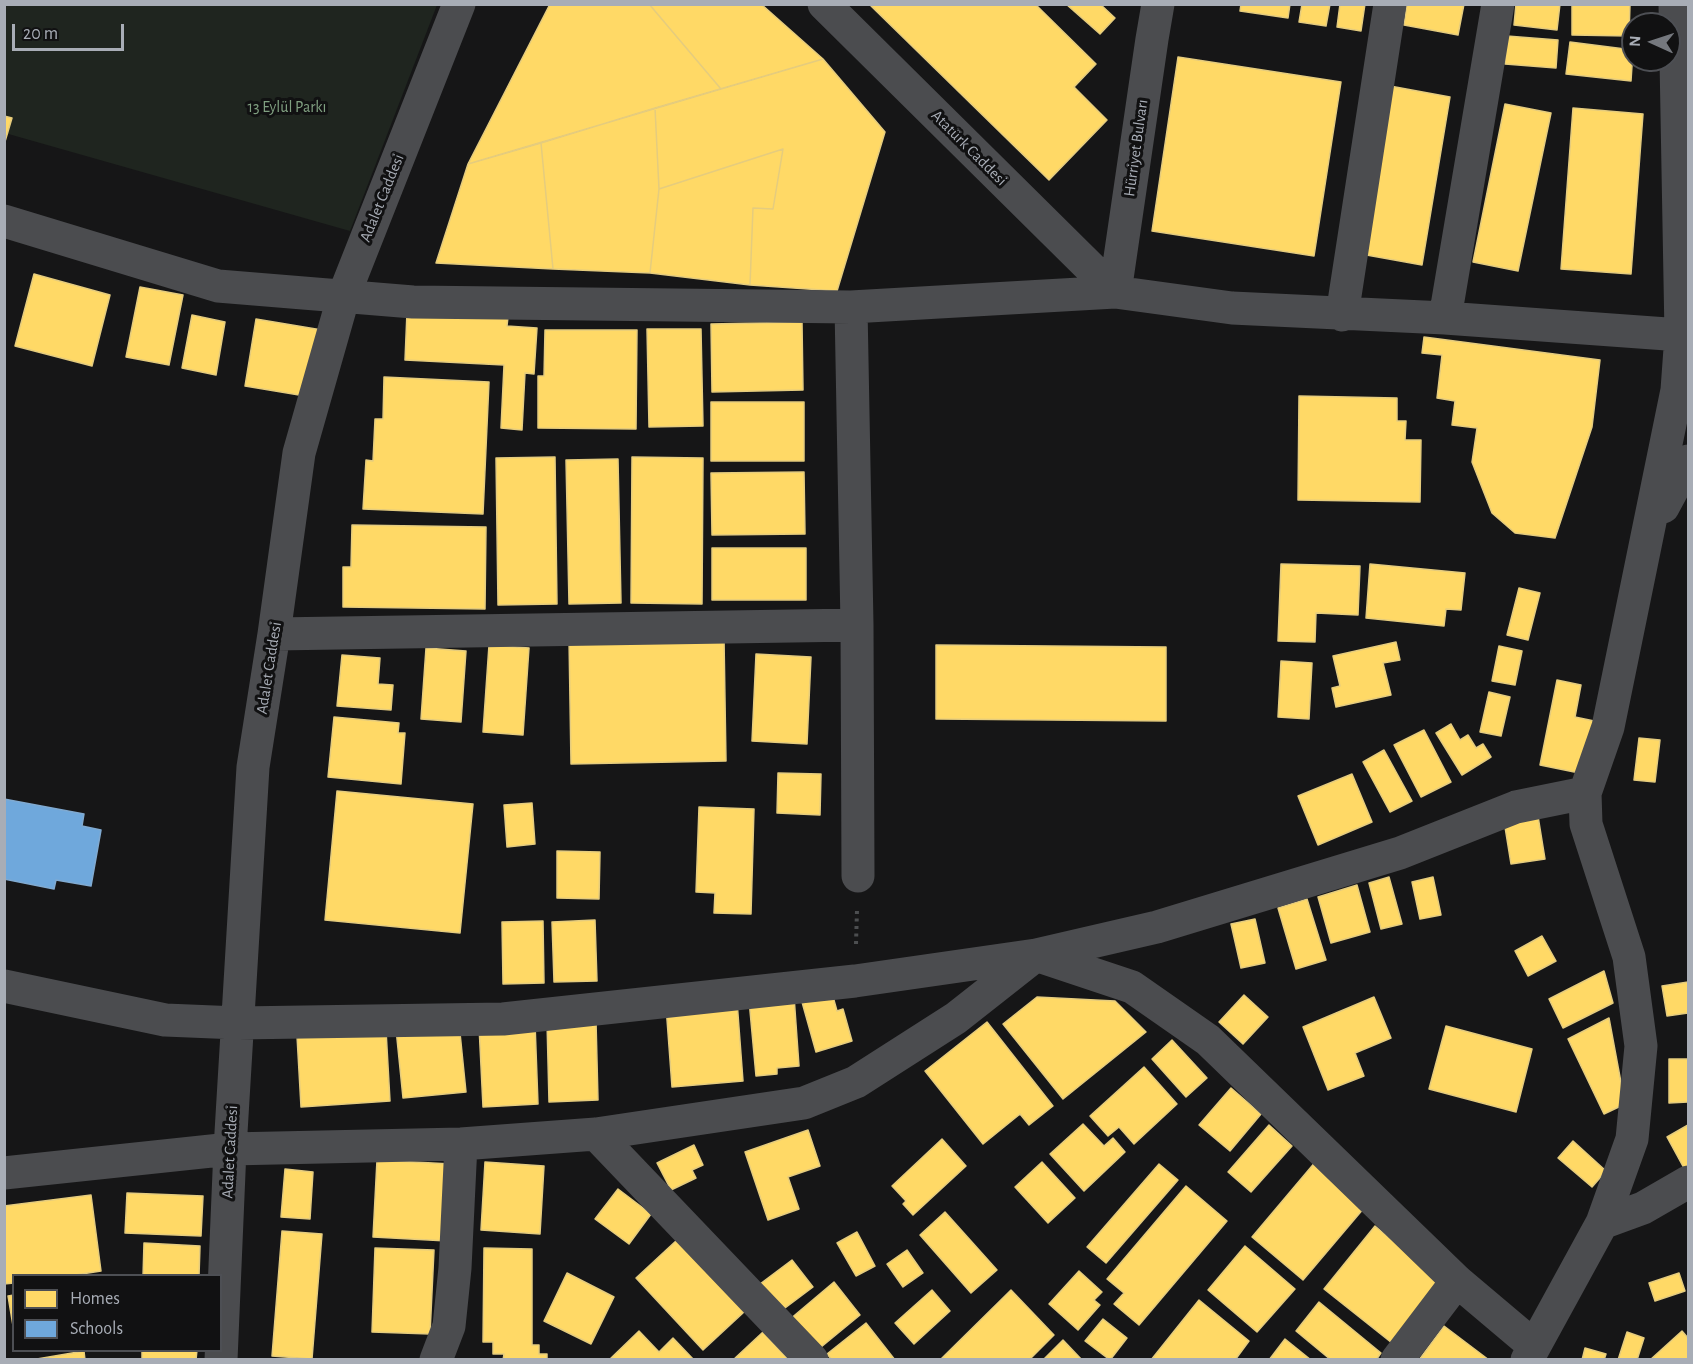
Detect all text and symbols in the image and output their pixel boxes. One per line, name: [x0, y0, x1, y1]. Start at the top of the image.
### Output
scale bar: [15, 12, 128, 50]
north arrow: [1621, 12, 1681, 72]
text: 20 m: [23, 25, 58, 43]
text: N: [1627, 35, 1643, 47]
park label: 13 Eylül Parkı: [248, 97, 326, 117]
street label: Hürriyet Bulvarı: [1120, 98, 1152, 198]
street label: Atatürk Caddesi: [927, 106, 1011, 190]
street label: Adalet Caddesi: [356, 151, 408, 245]
street label: Adalet Caddesi: [252, 620, 286, 716]
street label: Adalet Caddesi: [218, 1105, 242, 1199]
legend: [12, 1274, 222, 1352]
text: Homes: [70, 1290, 120, 1308]
text: Schools: [70, 1320, 123, 1338]

